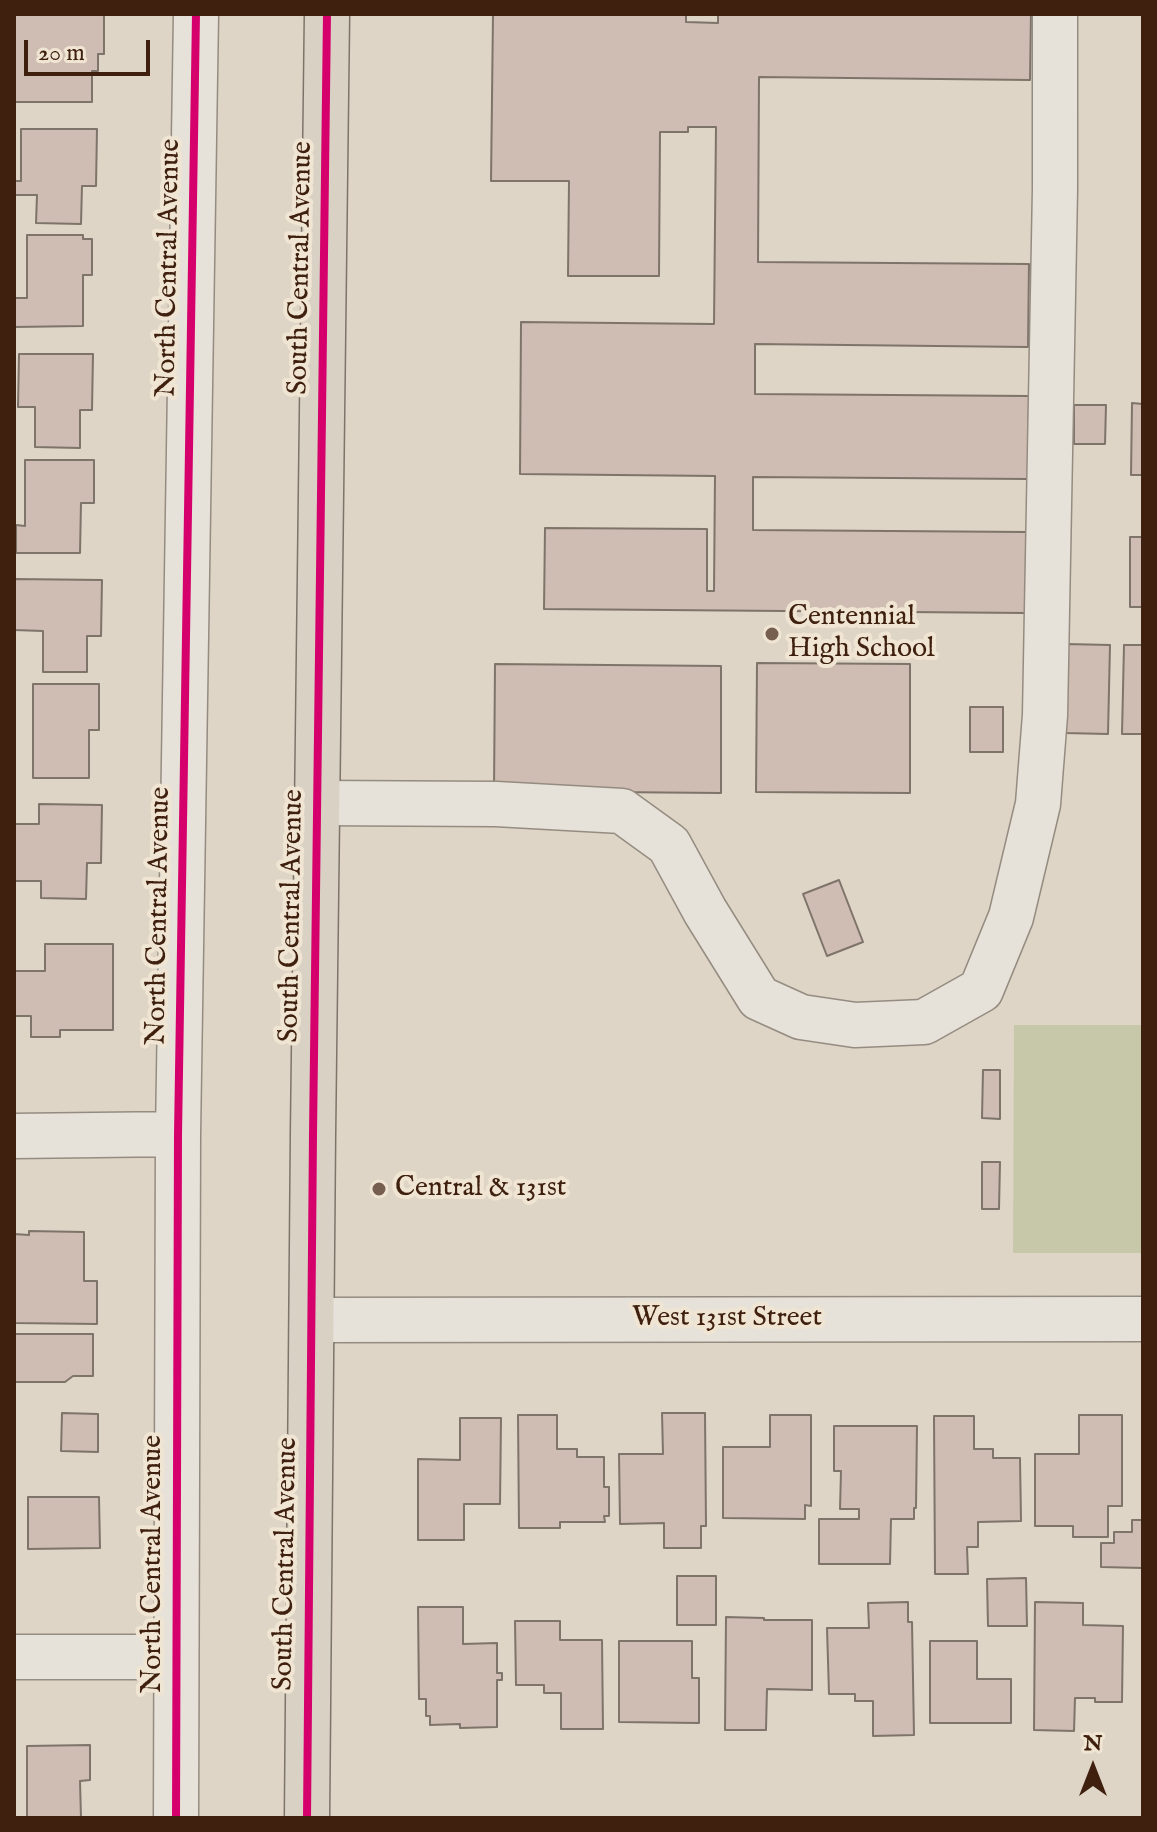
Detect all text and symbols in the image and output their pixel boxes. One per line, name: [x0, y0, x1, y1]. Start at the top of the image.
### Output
scale bar: [28, 24, 154, 74]
text: 20 m: [38, 38, 85, 69]
street label: North Central Avenue: [151, 139, 189, 397]
street label: South Central Avenue: [283, 141, 321, 395]
place label: Centennial High School: [788, 601, 935, 667]
marker: Centennial High School: [763, 625, 781, 643]
street label: North Central Avenue: [141, 787, 179, 1045]
street label: South Central Avenue: [274, 789, 312, 1043]
place label: Central & 131st: [395, 1172, 566, 1206]
marker: Central & 131st: [370, 1180, 388, 1198]
street label: West 131st Street: [632, 1302, 822, 1336]
street label: North Central Avenue: [137, 1435, 171, 1693]
street label: South Central Avenue: [268, 1437, 306, 1691]
north arrow: [1053, 1728, 1133, 1808]
text: N: [1083, 1730, 1103, 1758]

